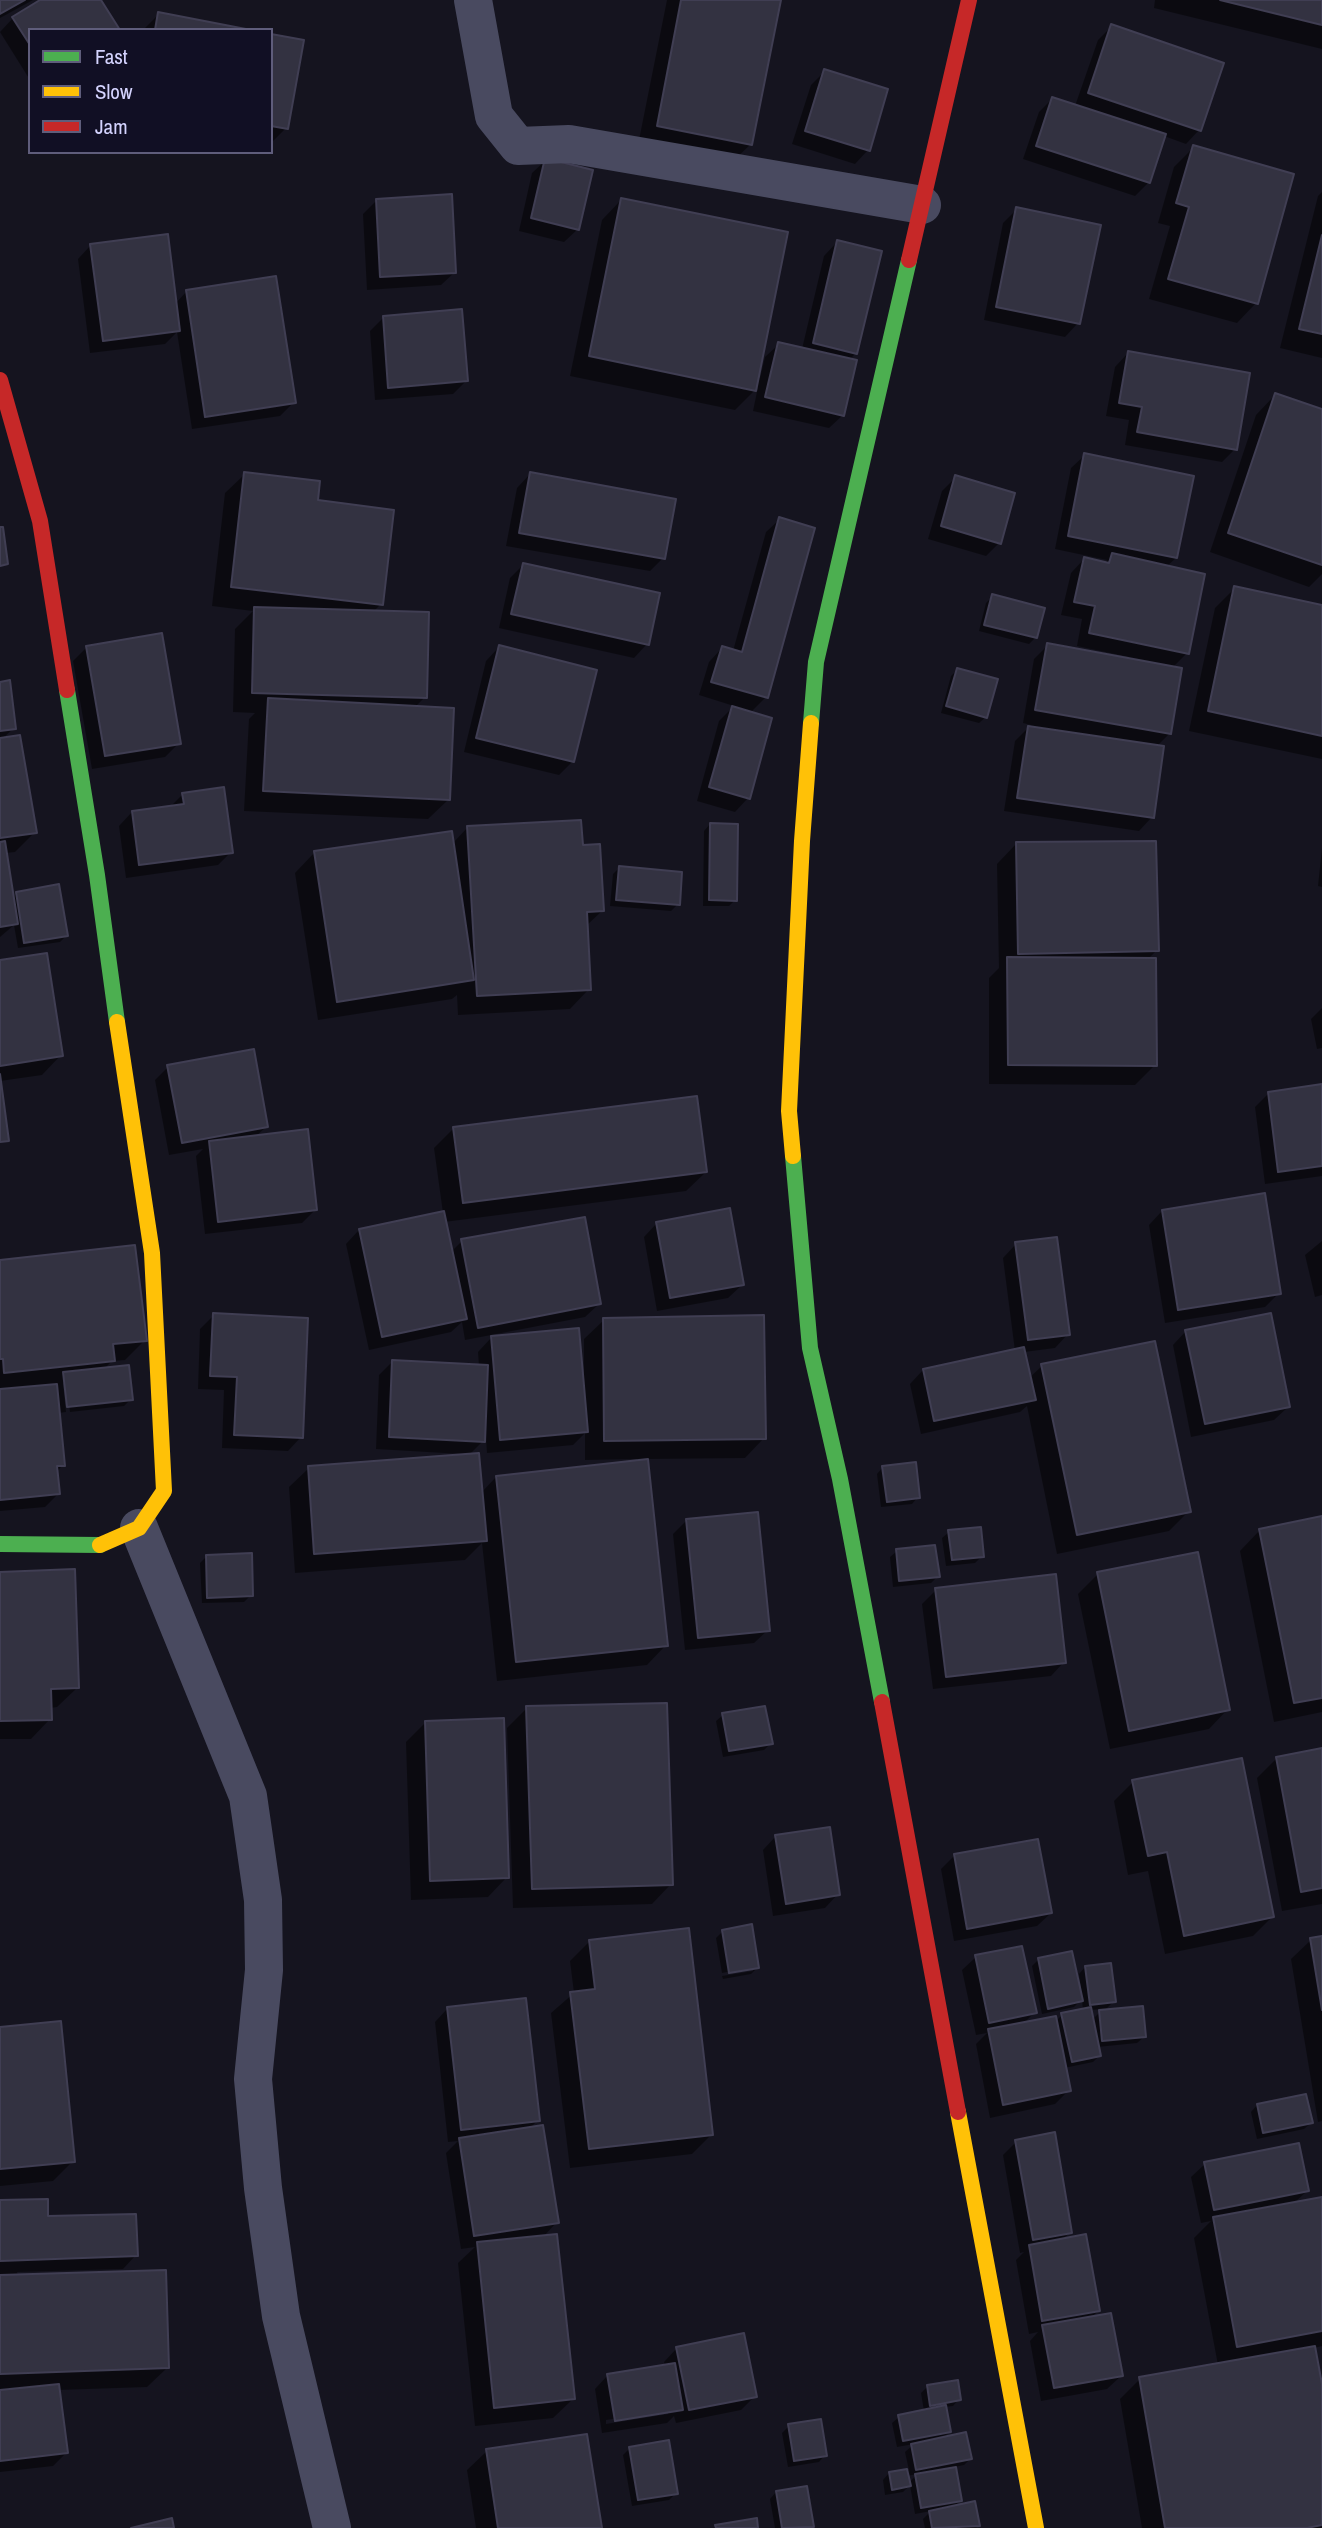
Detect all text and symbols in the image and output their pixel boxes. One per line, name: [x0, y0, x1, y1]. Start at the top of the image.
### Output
legend: [28, 28, 273, 154]
text: Fast: [95, 42, 128, 71]
text: Slow: [95, 77, 132, 106]
text: Jam: [95, 112, 128, 141]

